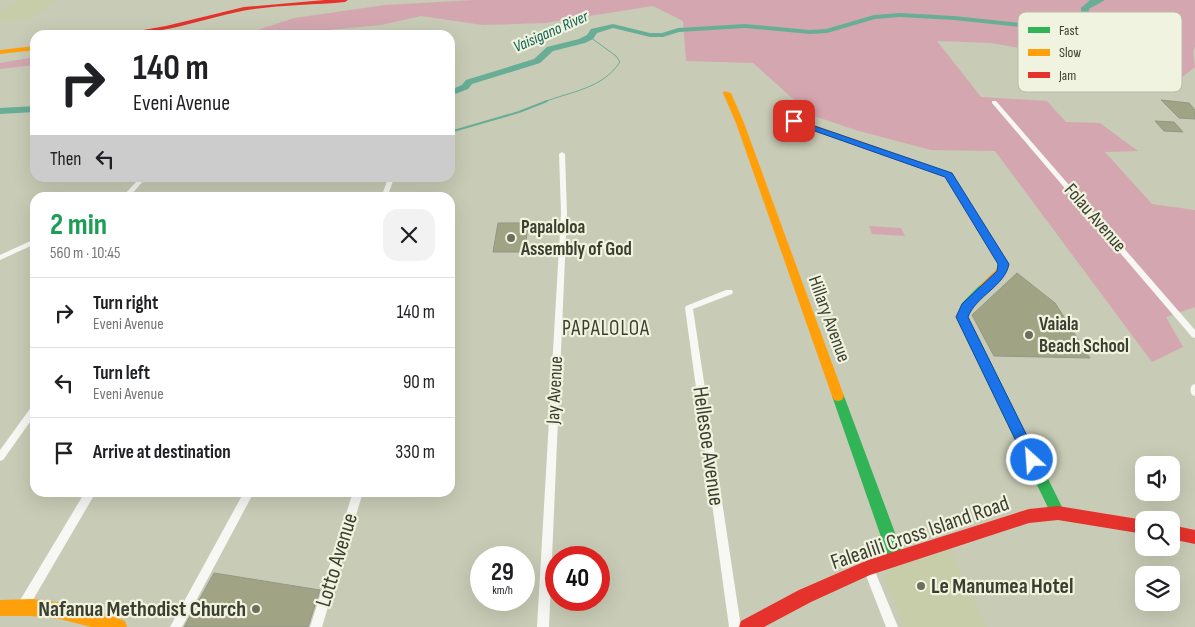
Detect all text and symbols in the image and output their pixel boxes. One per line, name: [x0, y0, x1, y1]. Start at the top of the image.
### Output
water label: Vaisigano River: [511, 7, 592, 57]
legend: [1018, 12, 1182, 92]
text: Fast: [1059, 22, 1079, 39]
text: Slow: [1059, 44, 1081, 61]
text: 140 m: [133, 47, 209, 90]
icon: right: [50, 50, 115, 115]
text: Jam: [1058, 67, 1076, 84]
text: Eveni Avenue: [133, 90, 230, 117]
pin: [773, 100, 815, 142]
icon: arrive: [780, 107, 808, 135]
icon: left: [91, 145, 119, 173]
text: Then: [50, 148, 81, 171]
street label: Folau Avenue: [1059, 179, 1131, 257]
text: 2 min: [50, 207, 107, 243]
button: close: [383, 209, 435, 261]
place label: Papaloloa Assembly of God: [520, 216, 632, 261]
marker: Papaloloa Assembly of God: [505, 232, 517, 244]
text: 560 m · 10:45: [50, 244, 120, 263]
street label: Hillary Avenue: [803, 273, 855, 365]
text: Turn right: [93, 292, 158, 315]
icon: right: [50, 299, 78, 327]
text: 140 m: [397, 301, 435, 324]
place label: Vaiala Beach School: [1039, 313, 1129, 358]
text: Eveni Avenue: [93, 315, 164, 334]
district label: PAPALOLOA: [562, 316, 650, 341]
marker: Vaiala Beach School: [1023, 329, 1035, 341]
street label: Jay Avenue: [542, 355, 568, 425]
text: Turn left: [93, 362, 150, 385]
icon: left: [50, 369, 78, 397]
text: 90 m: [403, 371, 435, 394]
text: Eveni Avenue: [93, 385, 164, 404]
street label: Hellesoe Avenue: [686, 385, 730, 507]
position arrow: [1005, 433, 1057, 485]
icon: arrive: [50, 439, 78, 467]
text: Arrive at destination: [93, 441, 231, 464]
text: 330 m: [395, 441, 435, 464]
map controls: [1135, 456, 1180, 611]
button: sound: [1135, 456, 1180, 501]
street label: Falealili Cross Island Road: [827, 490, 1013, 576]
street label: Lotto Avenue: [310, 510, 364, 610]
button: search: [1135, 511, 1180, 556]
speed limit sign: 40: [545, 546, 610, 611]
text: 29: [491, 557, 514, 588]
button: layers: [1135, 566, 1180, 611]
place label: Le Manumea Hotel: [931, 573, 1073, 600]
marker: Le Manumea Hotel: [915, 580, 927, 592]
text: km/h: [492, 583, 513, 598]
place label: Nafanua Methodist Church: [38, 596, 246, 623]
marker: Nafanua Methodist Church: [250, 603, 262, 615]

